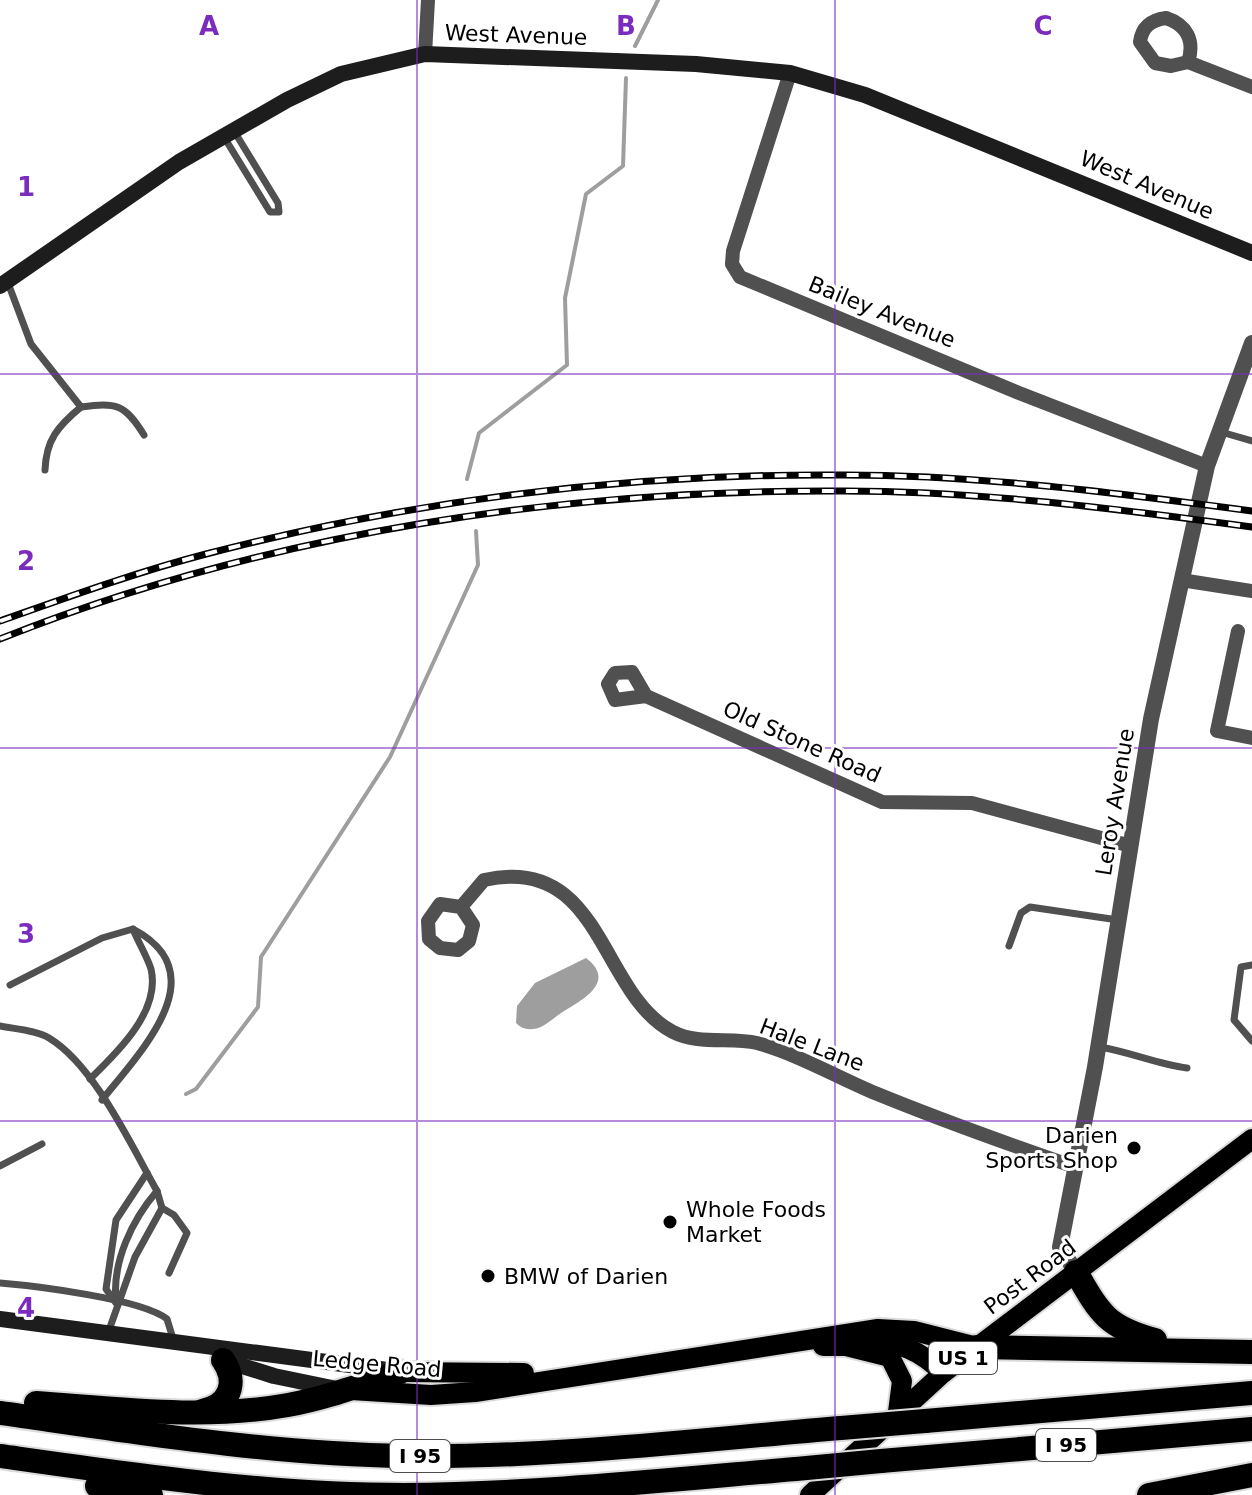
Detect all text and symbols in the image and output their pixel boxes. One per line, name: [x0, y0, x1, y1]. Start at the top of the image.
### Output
text: A: [199, 11, 219, 41]
text: B: [616, 11, 636, 41]
text: C: [1033, 11, 1053, 41]
street label: West Avenue: [444, 20, 588, 50]
street label: West Avenue: [1076, 146, 1218, 224]
text: 1: [17, 172, 35, 202]
street label: Bailey Avenue: [805, 271, 959, 353]
text: 2: [17, 546, 35, 576]
street label: Old Stone Road: [719, 696, 885, 788]
street label: Leroy Avenue: [1091, 726, 1139, 878]
text: 3: [17, 919, 35, 949]
street label: Hale Lane: [756, 1014, 868, 1076]
place label: Darien Sports Shop: [985, 1123, 1118, 1173]
marker: Darien Sports Shop: [1125, 1139, 1143, 1157]
place label: Whole Foods Market: [686, 1197, 826, 1247]
marker: Whole Foods Market: [661, 1213, 679, 1231]
street label: Post Road: [979, 1234, 1081, 1320]
place label: BMW of Darien: [504, 1264, 668, 1289]
marker: BMW of Darien: [479, 1267, 497, 1285]
text: 4: [17, 1293, 35, 1323]
road number: US 1: [929, 1342, 997, 1374]
street label: Ledge Road: [312, 1346, 442, 1382]
road number: I 95: [1036, 1429, 1096, 1461]
road number: I 95: [390, 1440, 450, 1472]

